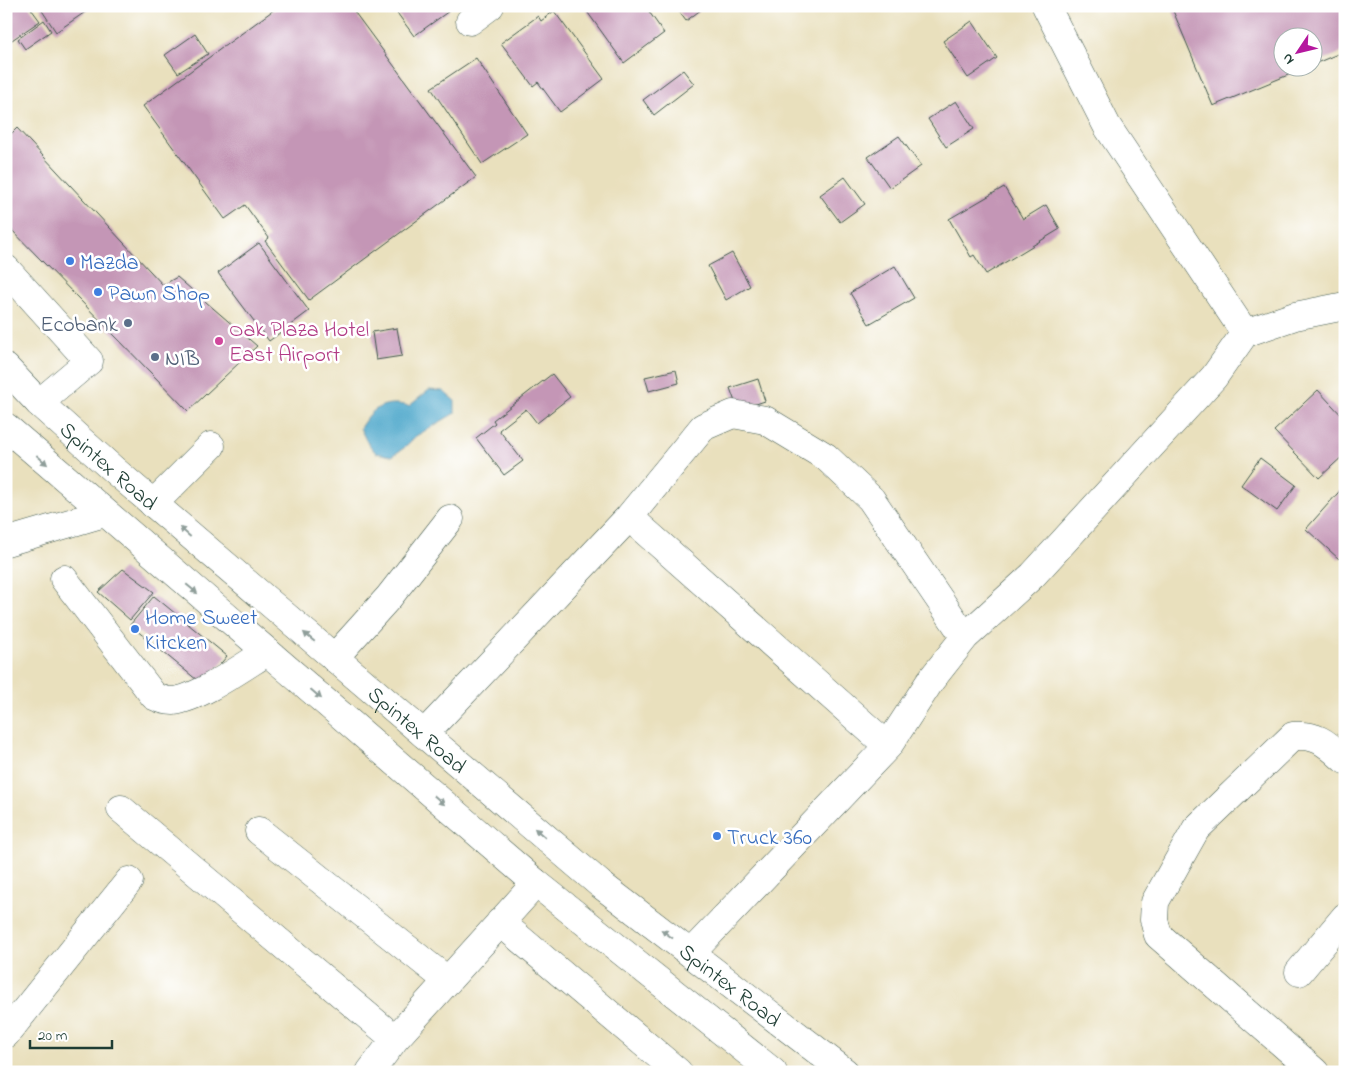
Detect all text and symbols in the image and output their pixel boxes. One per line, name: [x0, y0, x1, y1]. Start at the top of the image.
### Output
north arrow: [1274, 28, 1324, 78]
text: N: [1277, 49, 1300, 68]
place label: Mazda: [80, 248, 139, 280]
marker: Mazda: [64, 255, 76, 267]
place label: Pawn Shop: [108, 279, 210, 311]
marker: Pawn Shop: [92, 286, 104, 298]
place label: Ecobank: [40, 310, 118, 342]
place label: Oak Plaza Hotel East Airport: [229, 315, 369, 372]
marker: Ecobank: [122, 317, 134, 329]
marker: Oak Plaza Hotel East Airport: [213, 335, 225, 347]
place label: NIB: [165, 344, 200, 376]
marker: NIB: [149, 351, 161, 363]
street label: Spintex Road: [51, 415, 164, 520]
one-way arrow: [36, 454, 48, 466]
one-way arrow: [180, 526, 192, 538]
one-way arrow: [185, 583, 198, 594]
place label: Home Sweet Kitcken: [145, 603, 258, 660]
marker: Home Sweet Kitcken: [129, 623, 141, 635]
one-way arrow: [303, 632, 316, 643]
street label: Spintex Road: [359, 680, 473, 783]
one-way arrow: [309, 688, 321, 700]
one-way arrow: [433, 794, 445, 805]
place label: Truck 360: [727, 823, 812, 855]
one-way arrow: [534, 828, 546, 839]
marker: Truck 360: [711, 830, 723, 842]
one-way arrow: [661, 929, 674, 940]
street label: Spintex Road: [671, 937, 787, 1036]
scale bar: [30, 1018, 112, 1050]
text: 20 m: [38, 1025, 68, 1047]

